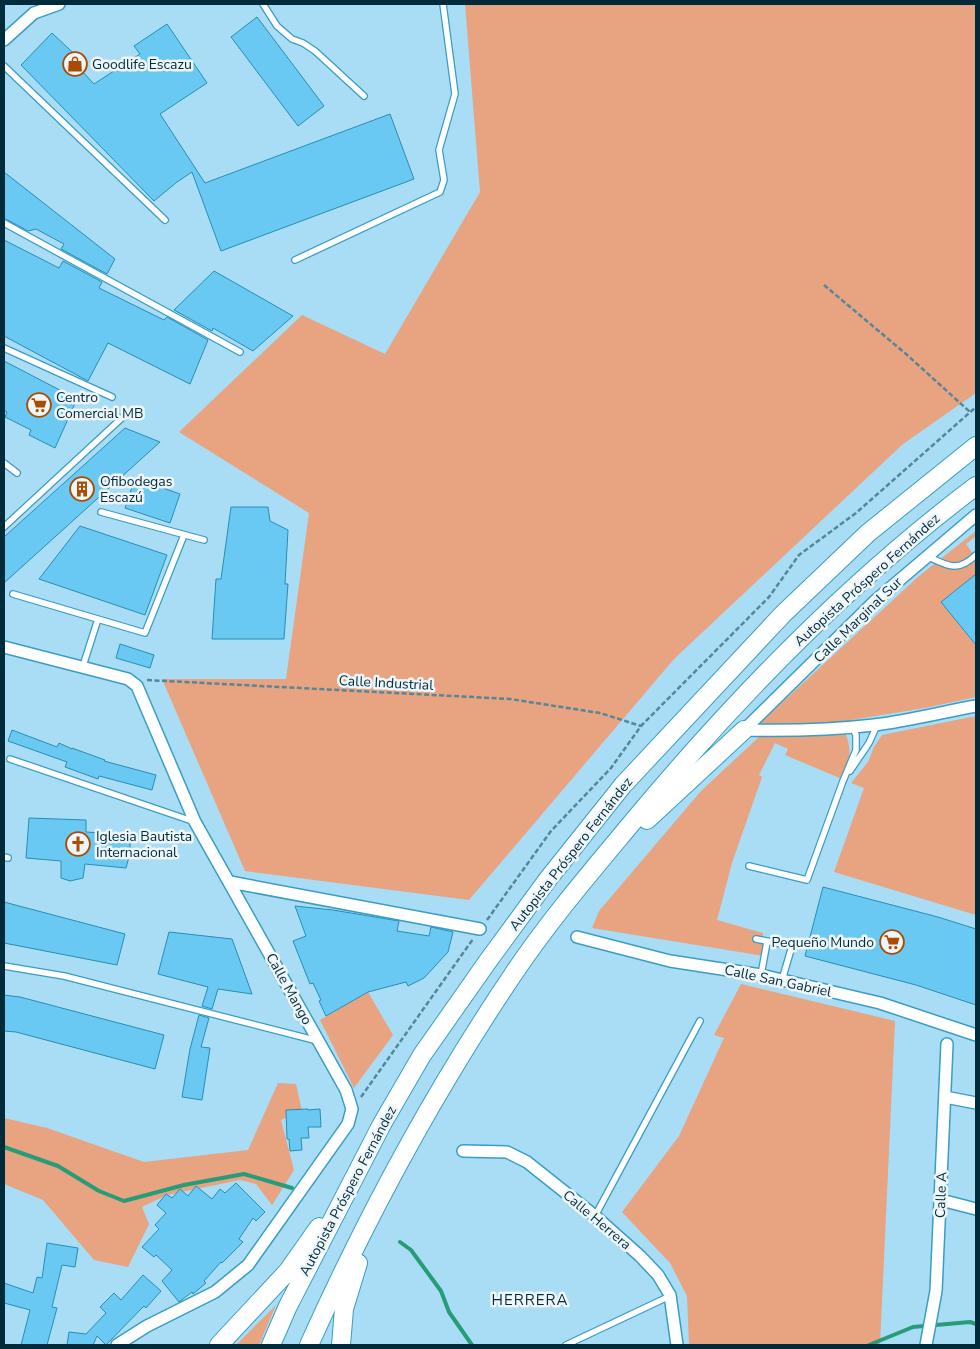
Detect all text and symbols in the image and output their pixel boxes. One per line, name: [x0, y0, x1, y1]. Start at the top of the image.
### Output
shop icon: Goodlife Escazu: [62, 51, 88, 77]
place label: Goodlife Escazu: [92, 55, 192, 74]
place label: Centro Comercial MB: [56, 388, 143, 423]
supermarket icon: Centro Comercial MB: [26, 392, 52, 418]
place label: Ofibodegas Escazú: [100, 472, 173, 507]
building icon: Ofibodegas Escazú: [69, 476, 95, 502]
street label: Autopista Próspero Fernández: [790, 509, 944, 651]
street label: Calle Marginal Sur: [810, 573, 906, 667]
street label: Calle Industrial: [338, 671, 435, 695]
street label: Autopista Próspero Fernández: [505, 773, 637, 935]
place label: Iglesia Bautista Internacional: [96, 827, 192, 862]
church icon: Iglesia Bautista Internacional: [65, 831, 91, 857]
supermarket icon: Pequeño Mundo: [879, 929, 905, 955]
place label: Pequeño Mundo: [771, 933, 874, 952]
street label: Calle Mango: [261, 950, 317, 1028]
street label: Calle San Gabriel: [723, 960, 834, 1002]
street label: Autopista Próspero Fernández: [295, 1102, 401, 1279]
street label: Calle A: [931, 1172, 951, 1218]
street label: Calle Herrera: [559, 1186, 635, 1254]
district label: HERRERA: [492, 1290, 568, 1310]

